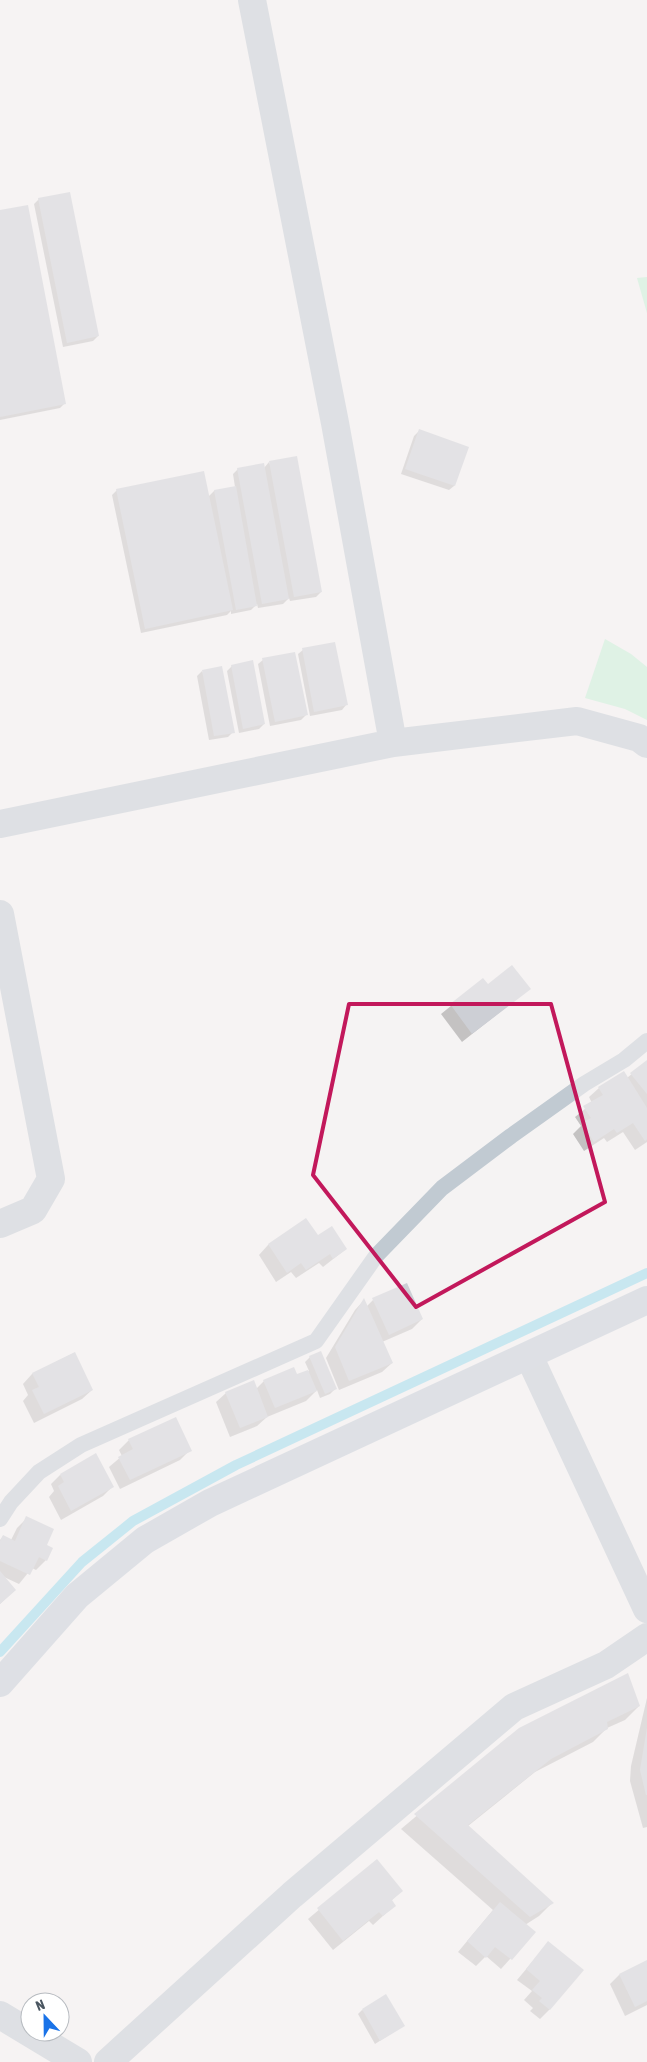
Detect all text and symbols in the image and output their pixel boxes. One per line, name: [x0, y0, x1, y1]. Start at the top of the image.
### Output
north arrow: [20, 1992, 70, 2042]
text: N: [33, 1996, 47, 2014]

